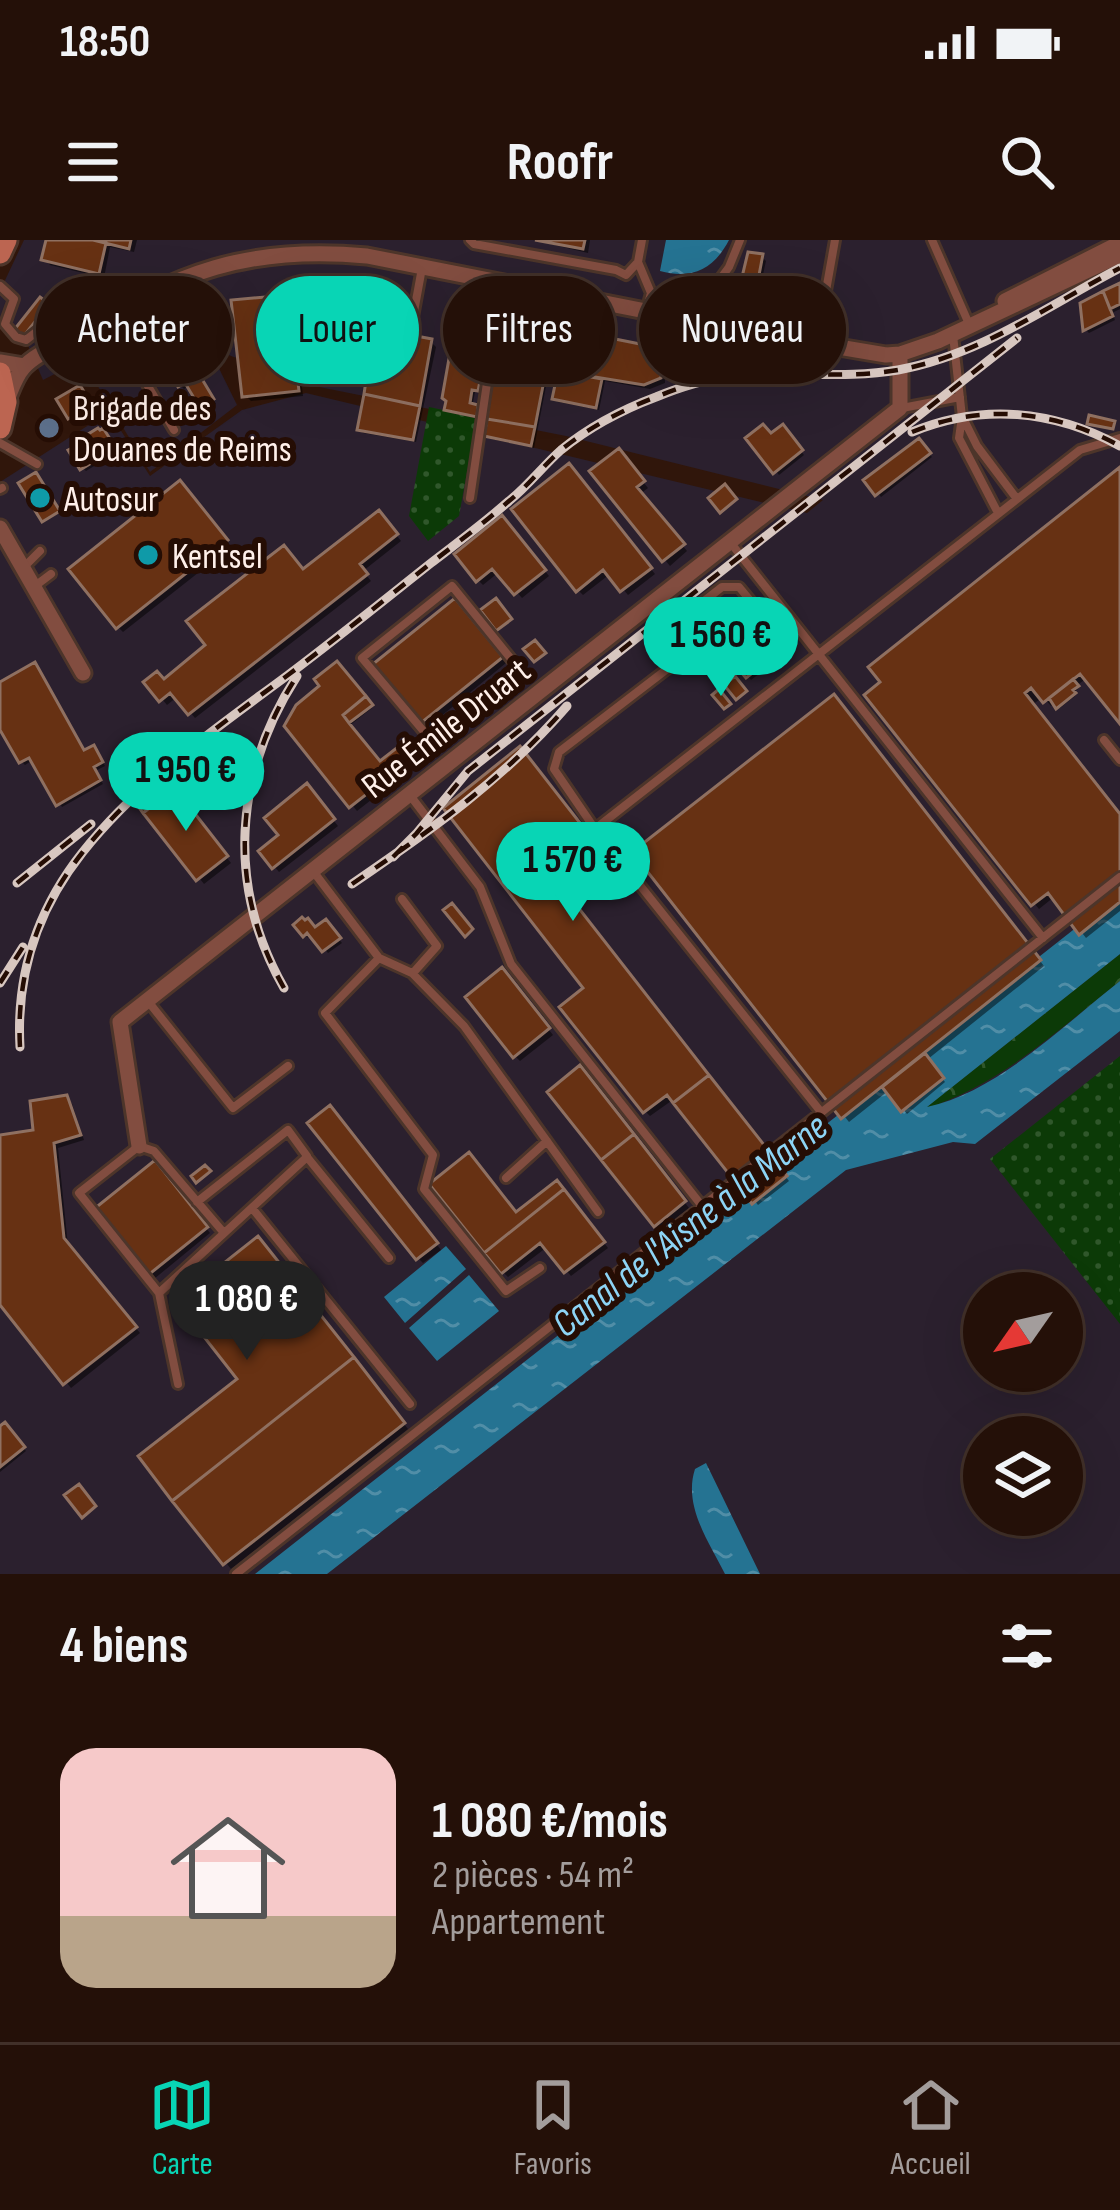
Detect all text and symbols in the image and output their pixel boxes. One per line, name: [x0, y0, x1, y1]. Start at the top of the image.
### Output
text: 18:50: [60, 15, 150, 70]
icon: menu: [60, 129, 126, 195]
icon: search: [994, 129, 1060, 195]
text: Roofr: [507, 130, 613, 195]
chip: Acheter: [36, 276, 232, 384]
chip: Louer: [256, 276, 419, 384]
chip: Filtres: [443, 276, 615, 384]
chip: Nouveau: [639, 276, 846, 384]
place label: Brigade des Douanes de Reims: [73, 388, 292, 472]
marker: Brigade des Douanes de Reims: [36, 415, 62, 441]
place label: Autosur: [63, 479, 158, 522]
marker: Autosur: [27, 485, 53, 511]
place label: Kentsel: [172, 536, 263, 579]
marker: Kentsel: [135, 542, 161, 568]
pin: 1 560 €: [610, 597, 832, 699]
text: 1 560 €: [670, 612, 772, 659]
street label: Rue Émile Druart: [354, 650, 539, 808]
pin: 1 950 €: [75, 732, 297, 834]
text: 1 950 €: [135, 747, 237, 794]
pin: 1 570 €: [462, 822, 684, 924]
text: 1 570 €: [523, 837, 623, 884]
water label: Canal de l'Aisne à la Marne: [543, 1104, 838, 1348]
pin: 1 080 €: [136, 1261, 358, 1363]
north arrow: [963, 1272, 1083, 1392]
map controls: [963, 1272, 1083, 1536]
text: 1 080 €: [196, 1276, 298, 1323]
button: layers: [963, 1416, 1083, 1536]
icon: filters: [994, 1613, 1060, 1679]
text: 4 biens: [60, 1616, 188, 1677]
text: 1 080 €/mois: [432, 1791, 668, 1852]
icon: home: [156, 1796, 300, 1940]
text: 2 pièces · 54 m²: [432, 1852, 634, 1899]
text: Appartement: [432, 1899, 605, 1946]
tab: Carte: [149, 2072, 215, 2184]
tab: Favoris: [514, 2072, 592, 2184]
tab: Accueil: [890, 2072, 971, 2184]

